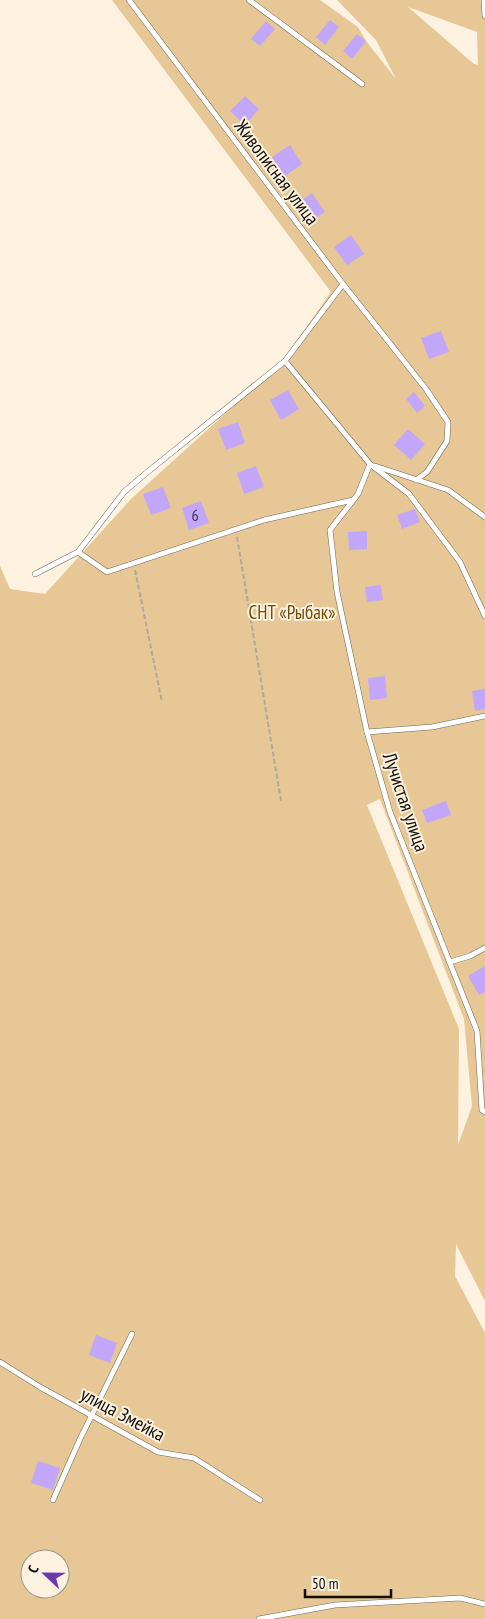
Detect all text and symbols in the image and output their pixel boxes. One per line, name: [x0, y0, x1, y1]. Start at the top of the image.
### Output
street label: Живописная улица: [229, 114, 325, 230]
house number: 6: [191, 505, 199, 525]
park label: СНТ «Рыбак»: [249, 600, 335, 624]
street label: Лучистая улица: [378, 748, 434, 855]
street label: улица Змейка: [77, 1382, 169, 1446]
north arrow: [20, 1549, 70, 1599]
text: С: [23, 1562, 43, 1575]
scale bar: [305, 1566, 391, 1598]
text: 50 m: [312, 1574, 338, 1593]

